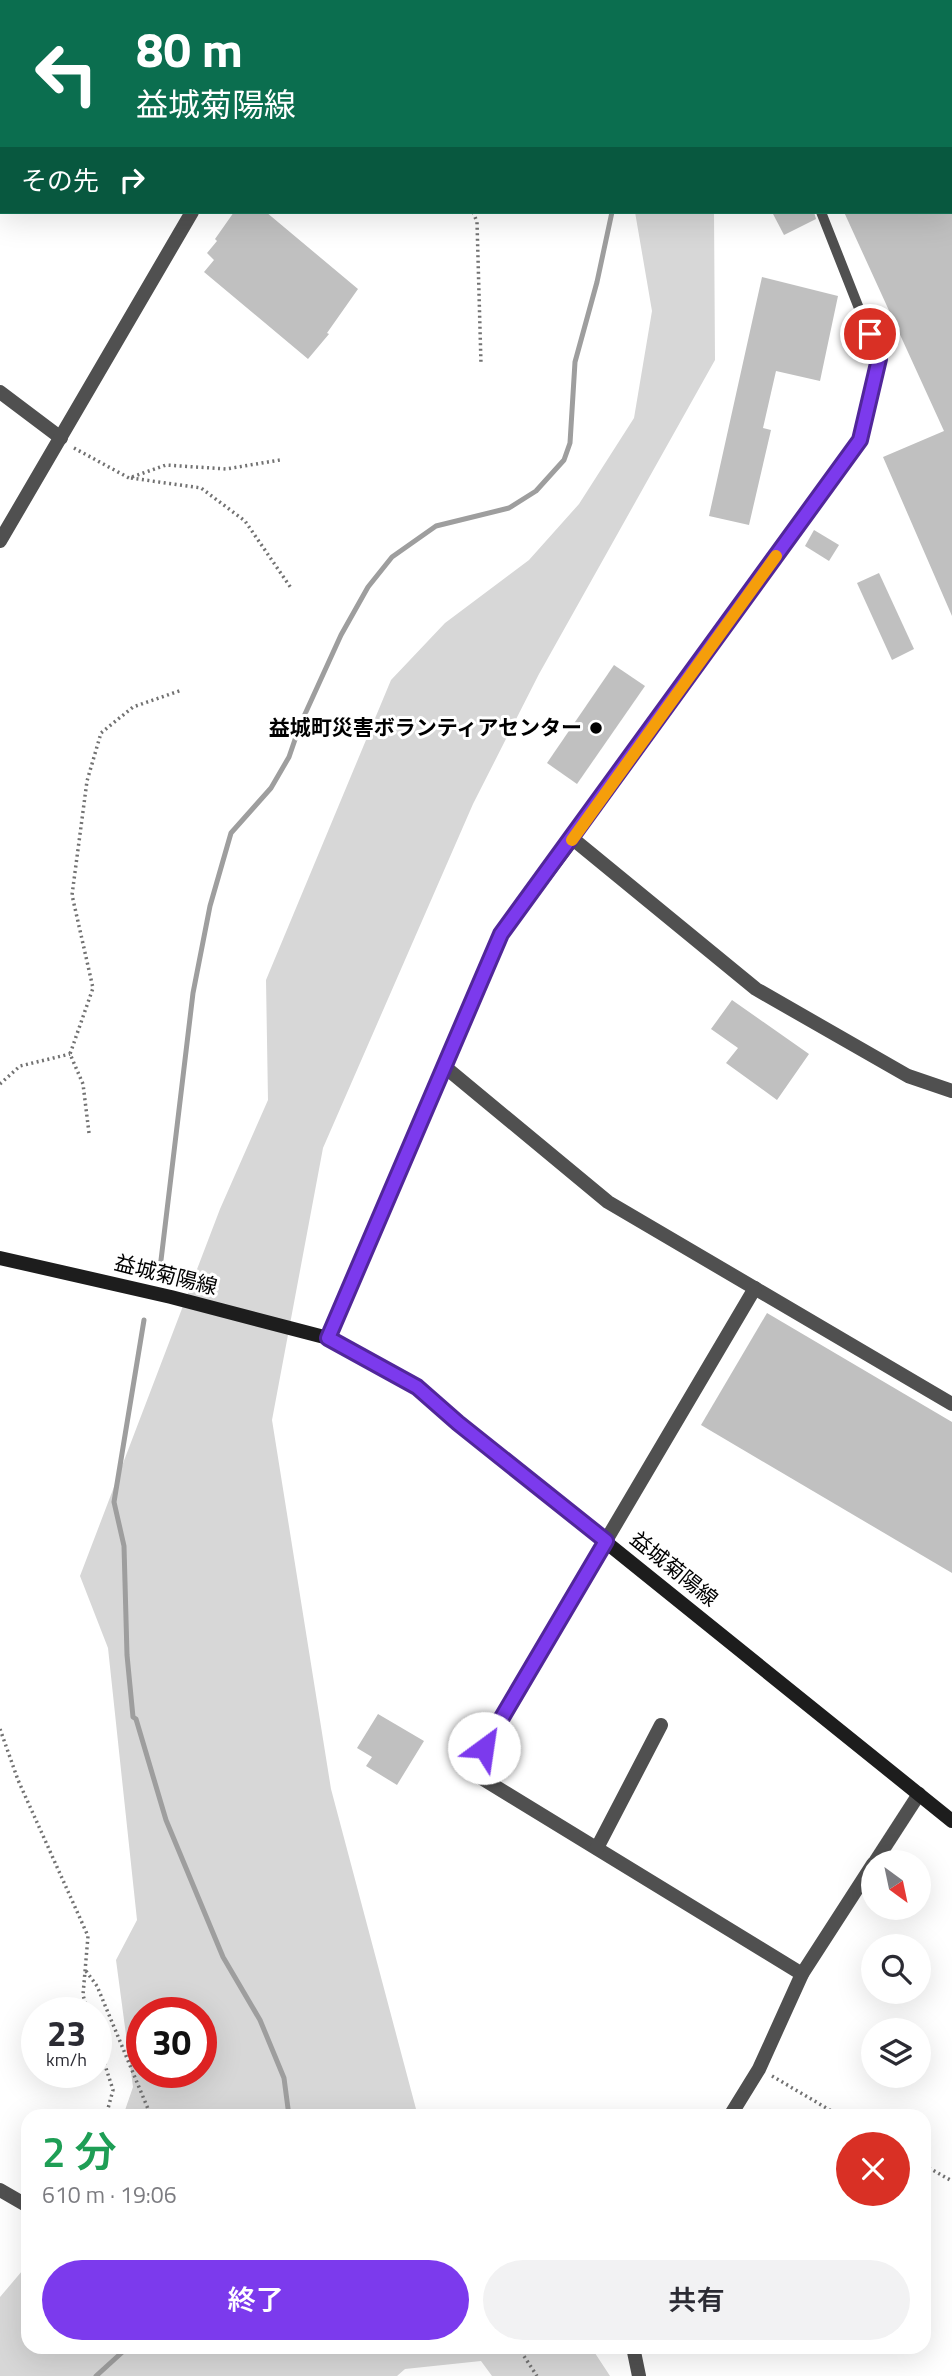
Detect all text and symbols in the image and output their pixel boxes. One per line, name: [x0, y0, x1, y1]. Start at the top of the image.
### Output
text: 80 m: [136, 11, 243, 86]
icon: left: [21, 28, 112, 119]
text: 益城菊陽線: [136, 80, 296, 128]
text: その先: [21, 161, 99, 200]
icon: right: [113, 161, 151, 199]
pin: [840, 304, 900, 364]
icon: arrive: [851, 315, 889, 353]
place label: 益城町災害ボランティアセンター: [269, 711, 582, 743]
marker: 益城町災害ボランティアセンター: [588, 720, 604, 736]
street label: 益城菊陽線: [111, 1246, 221, 1302]
street label: 益城菊陽線: [624, 1523, 725, 1614]
position arrow: [447, 1711, 521, 1785]
north arrow: [861, 1850, 931, 1920]
map controls: [861, 1850, 931, 2088]
button: search: [861, 1934, 931, 2004]
speed limit sign: 30: [126, 1997, 217, 2088]
text: 23: [47, 2006, 86, 2060]
button: layers: [861, 2018, 931, 2088]
text: km/h: [46, 2046, 87, 2073]
text: 2 分: [42, 2119, 117, 2183]
button: close: [836, 2132, 910, 2206]
text: 610 m · 19:06: [42, 2177, 177, 2212]
button: 終了: [42, 2260, 469, 2340]
button: 共有: [483, 2260, 910, 2340]

